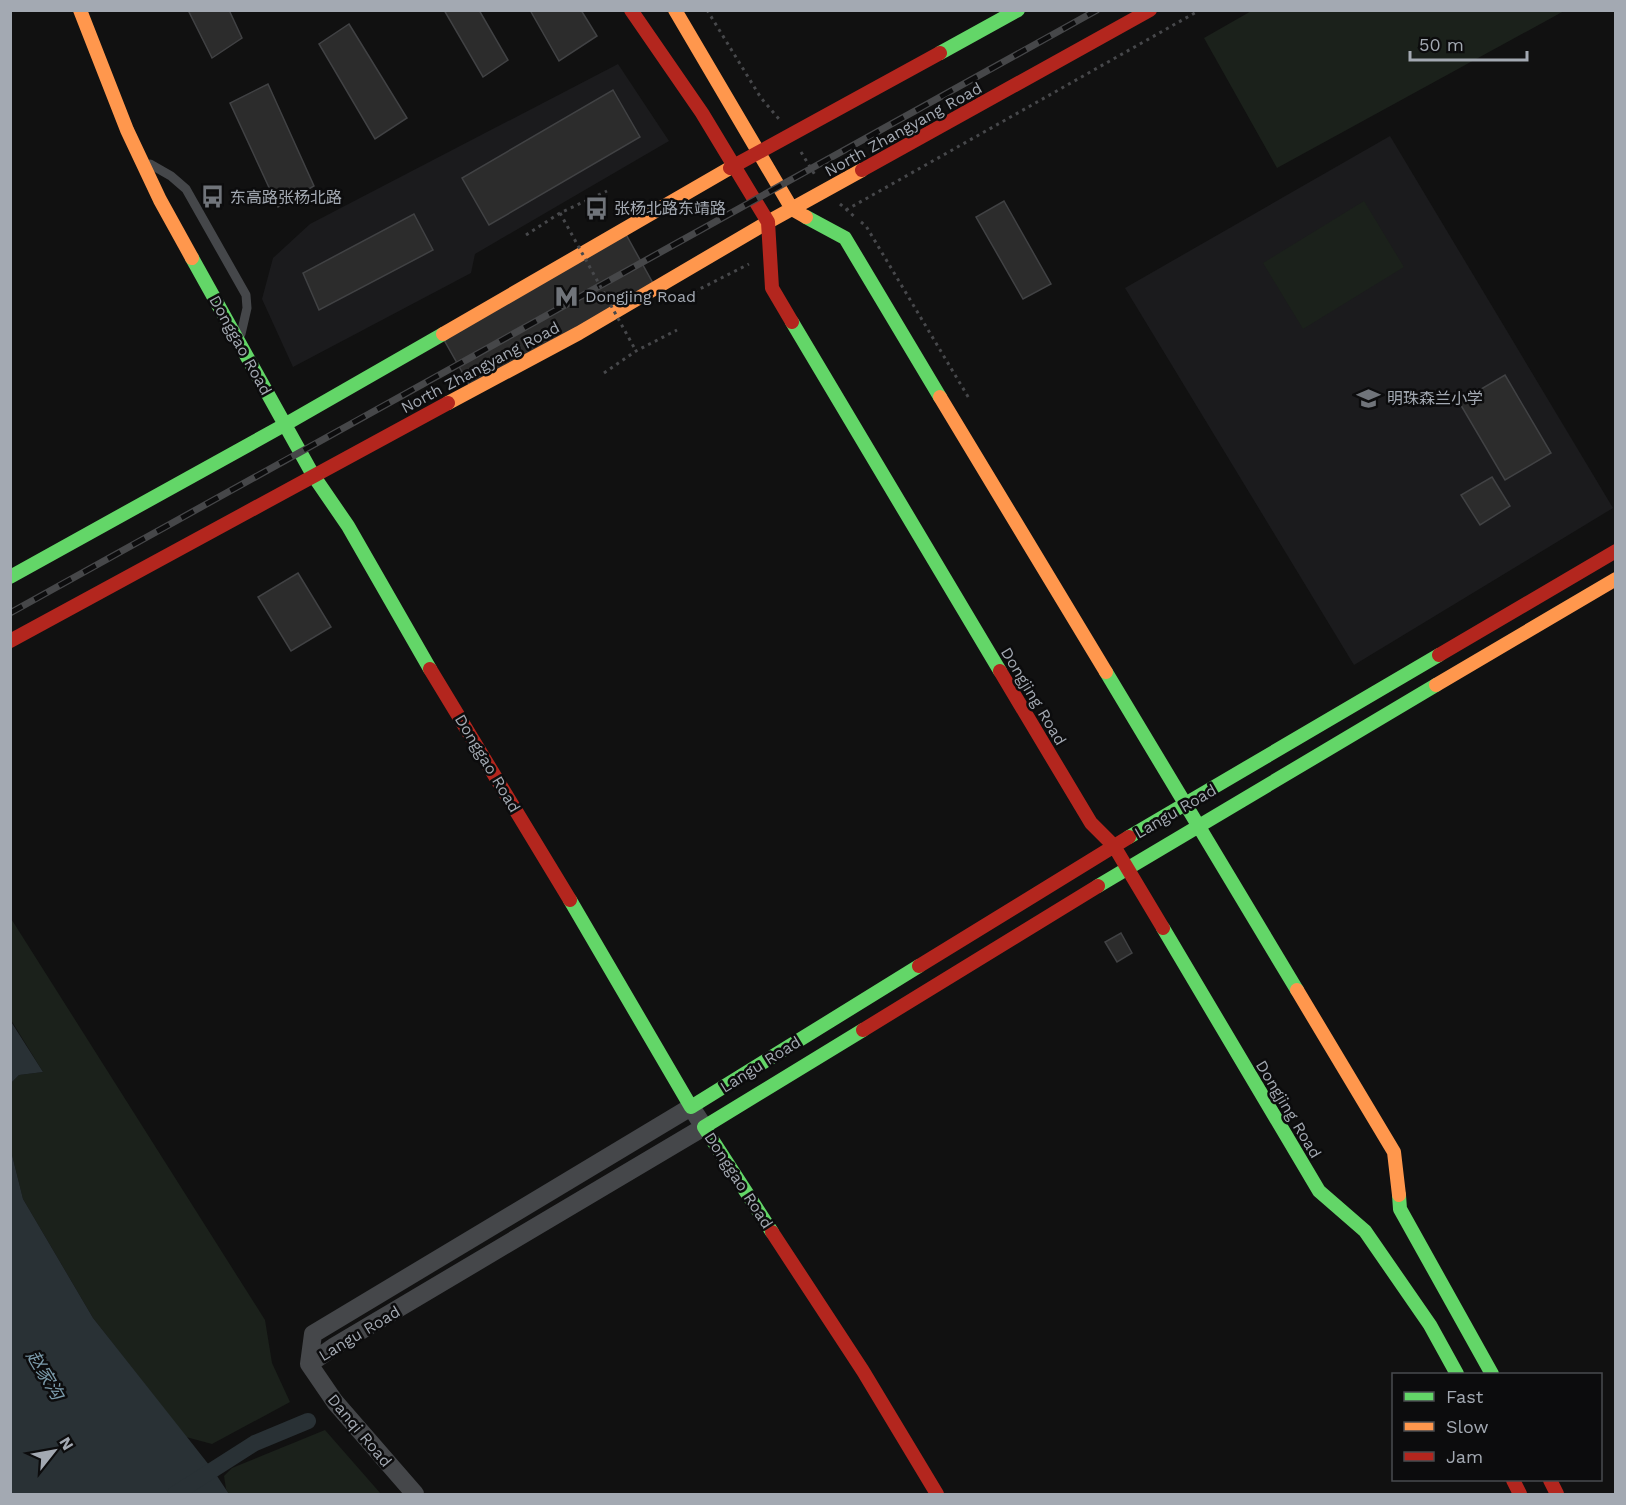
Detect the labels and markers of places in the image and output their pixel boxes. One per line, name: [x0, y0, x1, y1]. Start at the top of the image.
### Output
bus stop icon: 东高路张杨北路: [199, 184, 225, 210]
place label: 东高路张杨北路: [230, 188, 342, 207]
bus stop icon: 张杨北路东靖路: [583, 195, 609, 221]
place label: 张杨北路东靖路: [614, 199, 726, 218]
metro station icon: Dongjing Road: [554, 283, 580, 309]
place label: Dongjing Road: [585, 287, 696, 306]
school or university icon: 明珠森兰小学: [1356, 385, 1382, 411]
place label: 明珠森兰小学: [1387, 389, 1483, 408]

